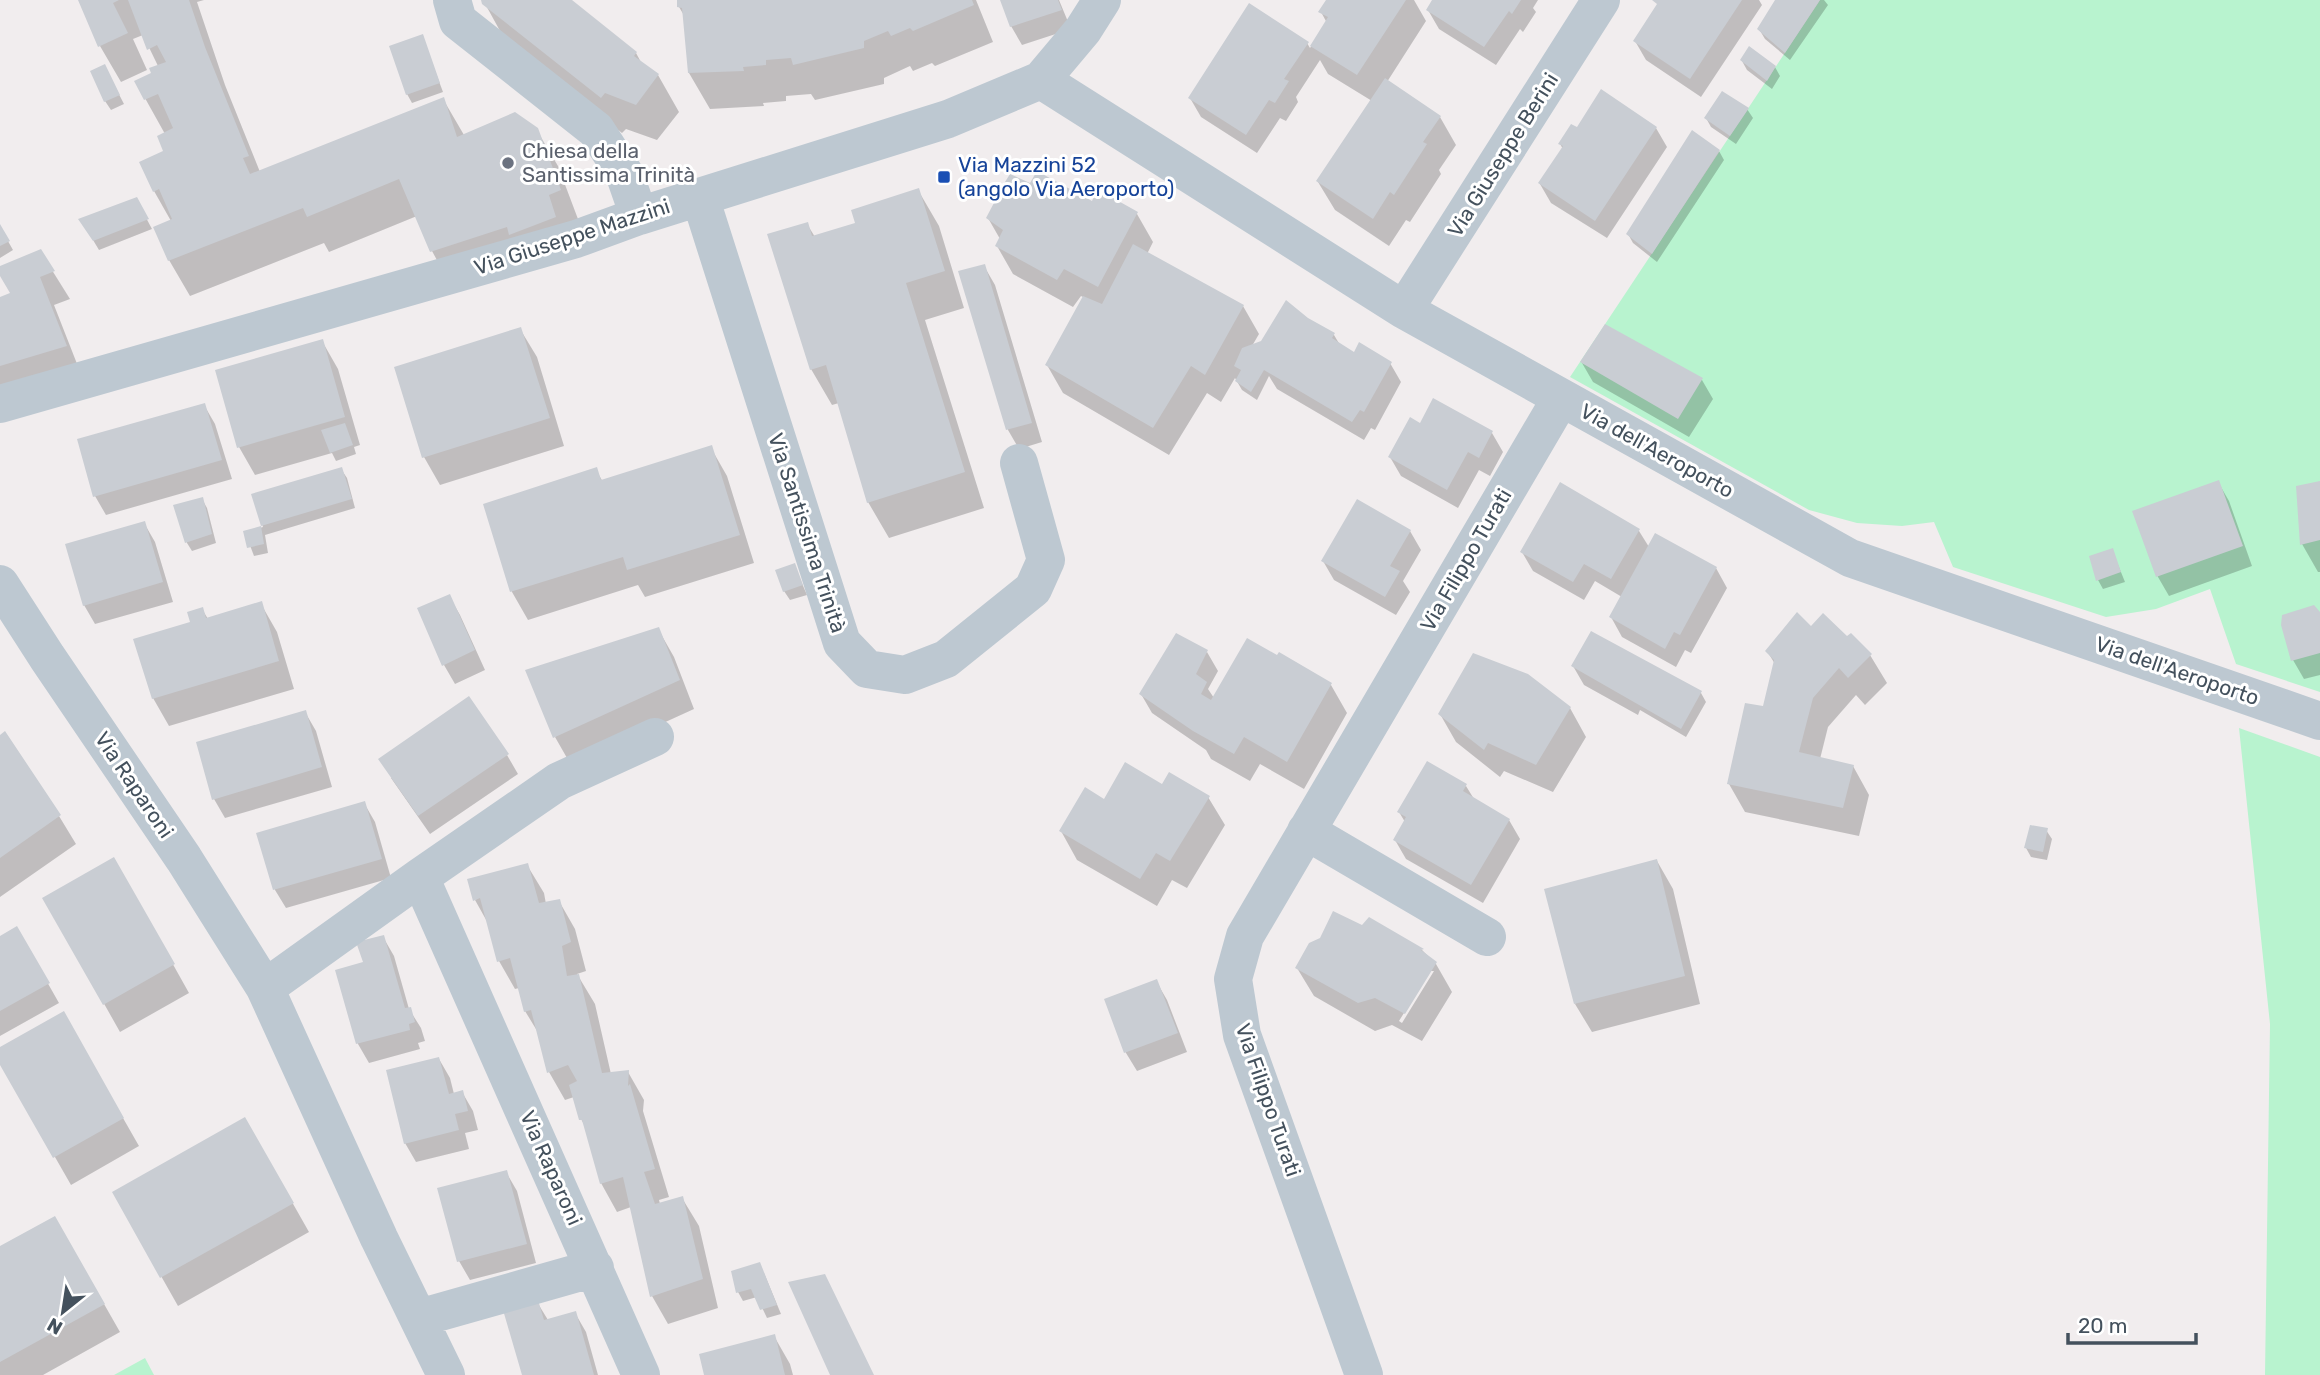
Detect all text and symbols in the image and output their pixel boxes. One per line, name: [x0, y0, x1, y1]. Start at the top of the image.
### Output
street label: Via Giuseppe Berini: [1442, 68, 1563, 241]
place label: Chiesa della Santissima Trinità: [522, 138, 695, 187]
place label: Via Mazzini 52 (angolo Via Aeroporto): [958, 152, 1174, 201]
marker: Chiesa della Santissima Trinità: [500, 155, 516, 171]
marker: Via Mazzini 52 (angolo Via Aeroporto): [936, 169, 952, 185]
street label: Via Giuseppe Mazzini: [471, 193, 673, 280]
street label: Via dell'Aeroporto: [1576, 398, 1738, 503]
street label: Via Santissima Trinità: [763, 430, 852, 636]
street label: Via Filippo Turati: [1415, 484, 1517, 635]
street label: Via dell'Aeroporto: [2092, 631, 2262, 710]
street label: Via Raparoni: [90, 727, 179, 843]
street label: Via Filippo Turati: [1231, 1020, 1306, 1180]
street label: Via Raparoni: [515, 1107, 588, 1229]
north arrow: [28, 1277, 98, 1347]
scale bar: [2068, 1302, 2196, 1346]
text: N: [43, 1313, 66, 1340]
text: 20 m: [2078, 1313, 2127, 1338]

